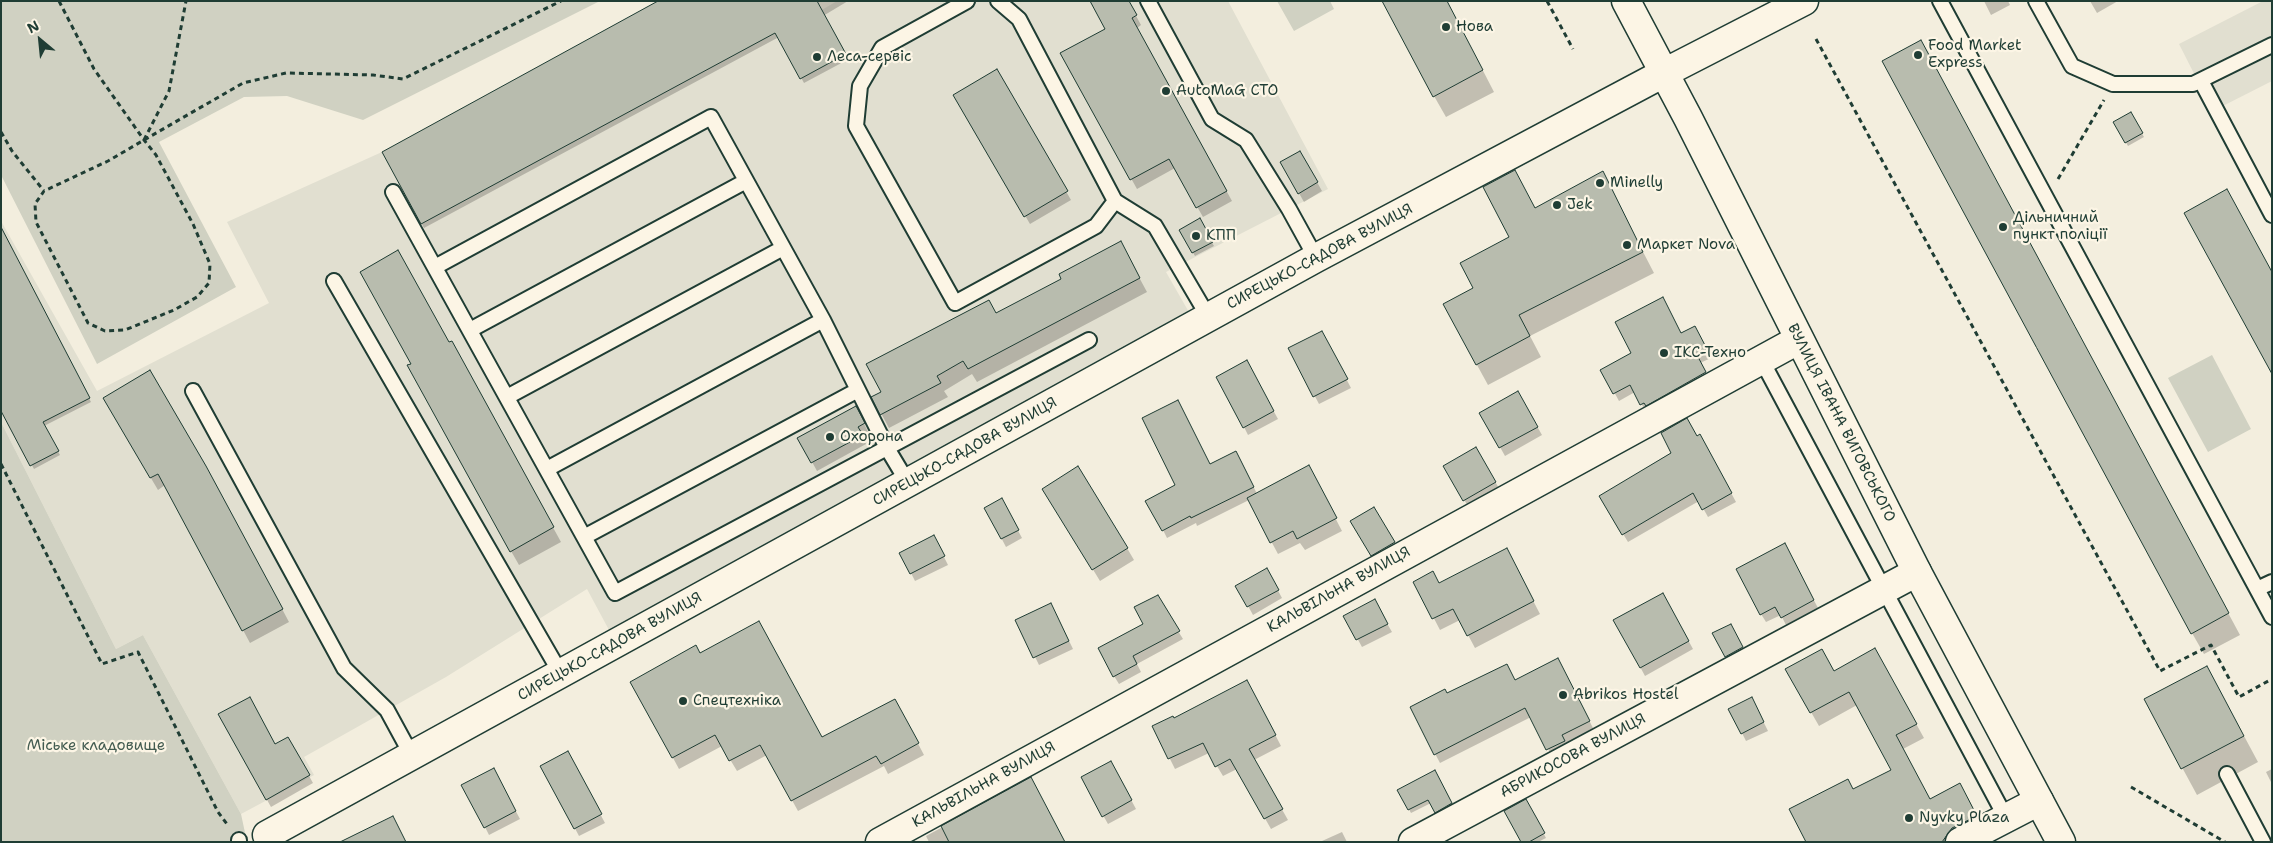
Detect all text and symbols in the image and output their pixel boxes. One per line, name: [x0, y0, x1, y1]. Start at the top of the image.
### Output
north arrow: [15, 15, 65, 65]
text: N: [24, 16, 42, 37]
place label: Нова: [1456, 18, 1493, 36]
marker: Нова: [1440, 21, 1452, 33]
place label: Food Market Express: [1928, 37, 2022, 72]
place label: Леса-сервіс: [827, 48, 911, 66]
marker: Food Market Express: [1912, 49, 1924, 61]
marker: Леса-сервіс: [811, 51, 823, 63]
place label: AutoMaG СТО: [1176, 82, 1278, 100]
marker: AutoMaG СТО: [1160, 85, 1172, 97]
place label: Minelly: [1610, 174, 1663, 192]
marker: Minelly: [1594, 177, 1606, 189]
place label: Jek: [1567, 196, 1593, 214]
marker: Jek: [1551, 199, 1563, 211]
street label: СИРЕЦЬКО-САДОВА ВУЛИЦЯ: [1224, 200, 1416, 314]
place label: Дільничний пункт поліції: [2013, 209, 2107, 244]
marker: Дільничний пункт поліції: [1997, 221, 2009, 233]
place label: КПП: [1206, 227, 1236, 245]
marker: КПП: [1190, 230, 1202, 242]
place label: Маркет Nova: [1637, 236, 1735, 254]
marker: Маркет Nova: [1621, 239, 1633, 251]
street label: ВУЛИЦЯ ІВАНА ВИГОВСЬКОГО: [1783, 321, 1899, 525]
place label: ІКС-Техно: [1674, 344, 1746, 362]
marker: ІКС-Техно: [1658, 347, 1670, 359]
street label: СИРЕЦЬКО-САДОВА ВУЛИЦЯ: [870, 394, 1060, 510]
place label: Охорона: [840, 428, 903, 446]
marker: Охорона: [824, 431, 836, 443]
street label: КАЛЬВІЛЬНА ВУЛИЦЯ: [1264, 543, 1414, 637]
street label: СИРЕЦЬКО-САДОВА ВУЛИЦЯ: [515, 589, 705, 705]
place label: Abrikos Hostel: [1573, 686, 1678, 704]
marker: Abrikos Hostel: [1557, 689, 1569, 701]
place label: Спецтехніка: [693, 692, 781, 710]
marker: Спецтехніка: [677, 695, 689, 707]
street label: АБРИКОСОВА ВУЛИЦЯ: [1497, 710, 1649, 802]
park label: Міське кладовище: [27, 737, 165, 755]
street label: КАЛЬВІЛЬНА ВУЛИЦЯ: [909, 738, 1059, 832]
place label: Nyvky Plaza: [1919, 809, 2009, 827]
marker: Nyvky Plaza: [1903, 812, 1915, 824]

